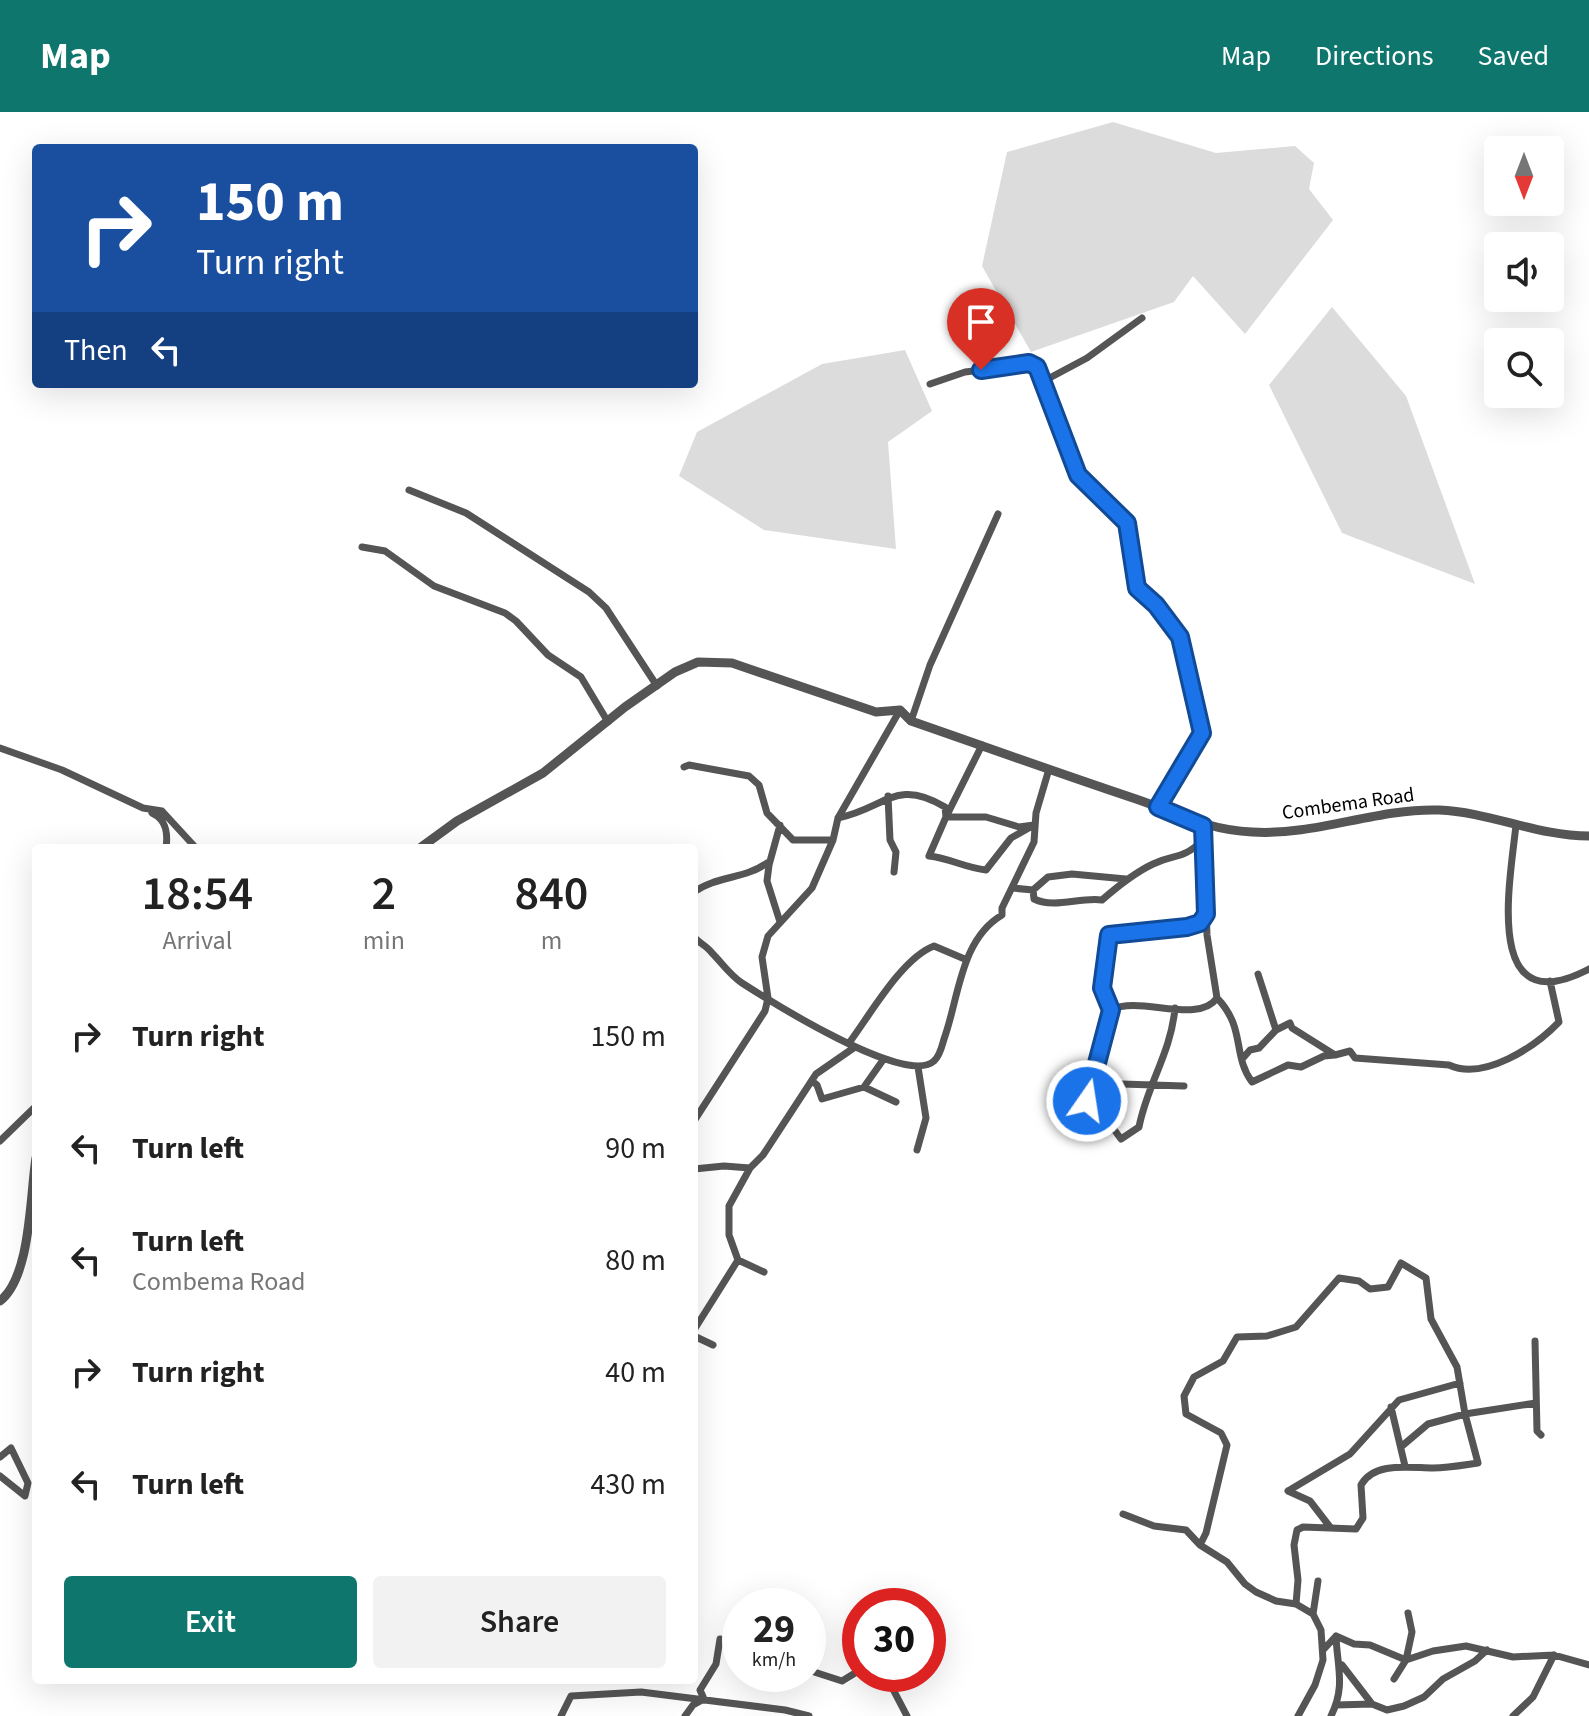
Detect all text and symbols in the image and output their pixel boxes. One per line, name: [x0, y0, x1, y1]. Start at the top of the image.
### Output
text: Map: [40, 29, 111, 83]
text: Map: [1221, 36, 1271, 76]
text: Directions: [1315, 36, 1434, 76]
text: Saved: [1478, 36, 1549, 76]
north arrow: [1484, 136, 1564, 216]
map controls: [1484, 136, 1564, 408]
text: 150 m: [196, 163, 344, 242]
icon: right: [64, 176, 168, 280]
button: sound: [1484, 232, 1564, 312]
text: Turn right: [196, 237, 344, 288]
pin: [947, 288, 1015, 370]
icon: arrive: [959, 300, 1003, 344]
icon: left: [144, 328, 188, 372]
button: search: [1484, 328, 1564, 408]
text: Then: [64, 329, 128, 372]
street label: Combema Road: [1280, 781, 1416, 827]
text: 18:54: [142, 860, 253, 928]
text: 2: [372, 860, 396, 928]
text: 840: [515, 860, 588, 928]
text: Arrival: [162, 922, 232, 959]
text: min: [363, 922, 405, 959]
text: m: [541, 922, 562, 959]
icon: right: [64, 1014, 108, 1058]
text: Turn right: [132, 1015, 264, 1058]
text: 150 m: [590, 1015, 666, 1058]
position arrow: [1045, 1059, 1129, 1143]
icon: left: [64, 1126, 108, 1170]
text: Turn left: [132, 1127, 244, 1170]
text: 90 m: [605, 1127, 666, 1170]
text: Turn left: [132, 1220, 244, 1263]
icon: left: [64, 1238, 108, 1282]
text: 80 m: [605, 1239, 666, 1282]
text: Combema Road: [132, 1263, 305, 1300]
icon: right: [64, 1350, 108, 1394]
text: Turn right: [132, 1351, 264, 1394]
text: 40 m: [605, 1351, 666, 1394]
icon: left: [64, 1462, 108, 1506]
text: Turn left: [132, 1463, 244, 1506]
text: 430 m: [590, 1463, 666, 1506]
button: Exit: [64, 1576, 357, 1668]
button: Share: [373, 1576, 666, 1668]
speed limit sign: 30: [842, 1588, 946, 1692]
text: 29: [753, 1601, 795, 1658]
text: km/h: [752, 1646, 796, 1674]

